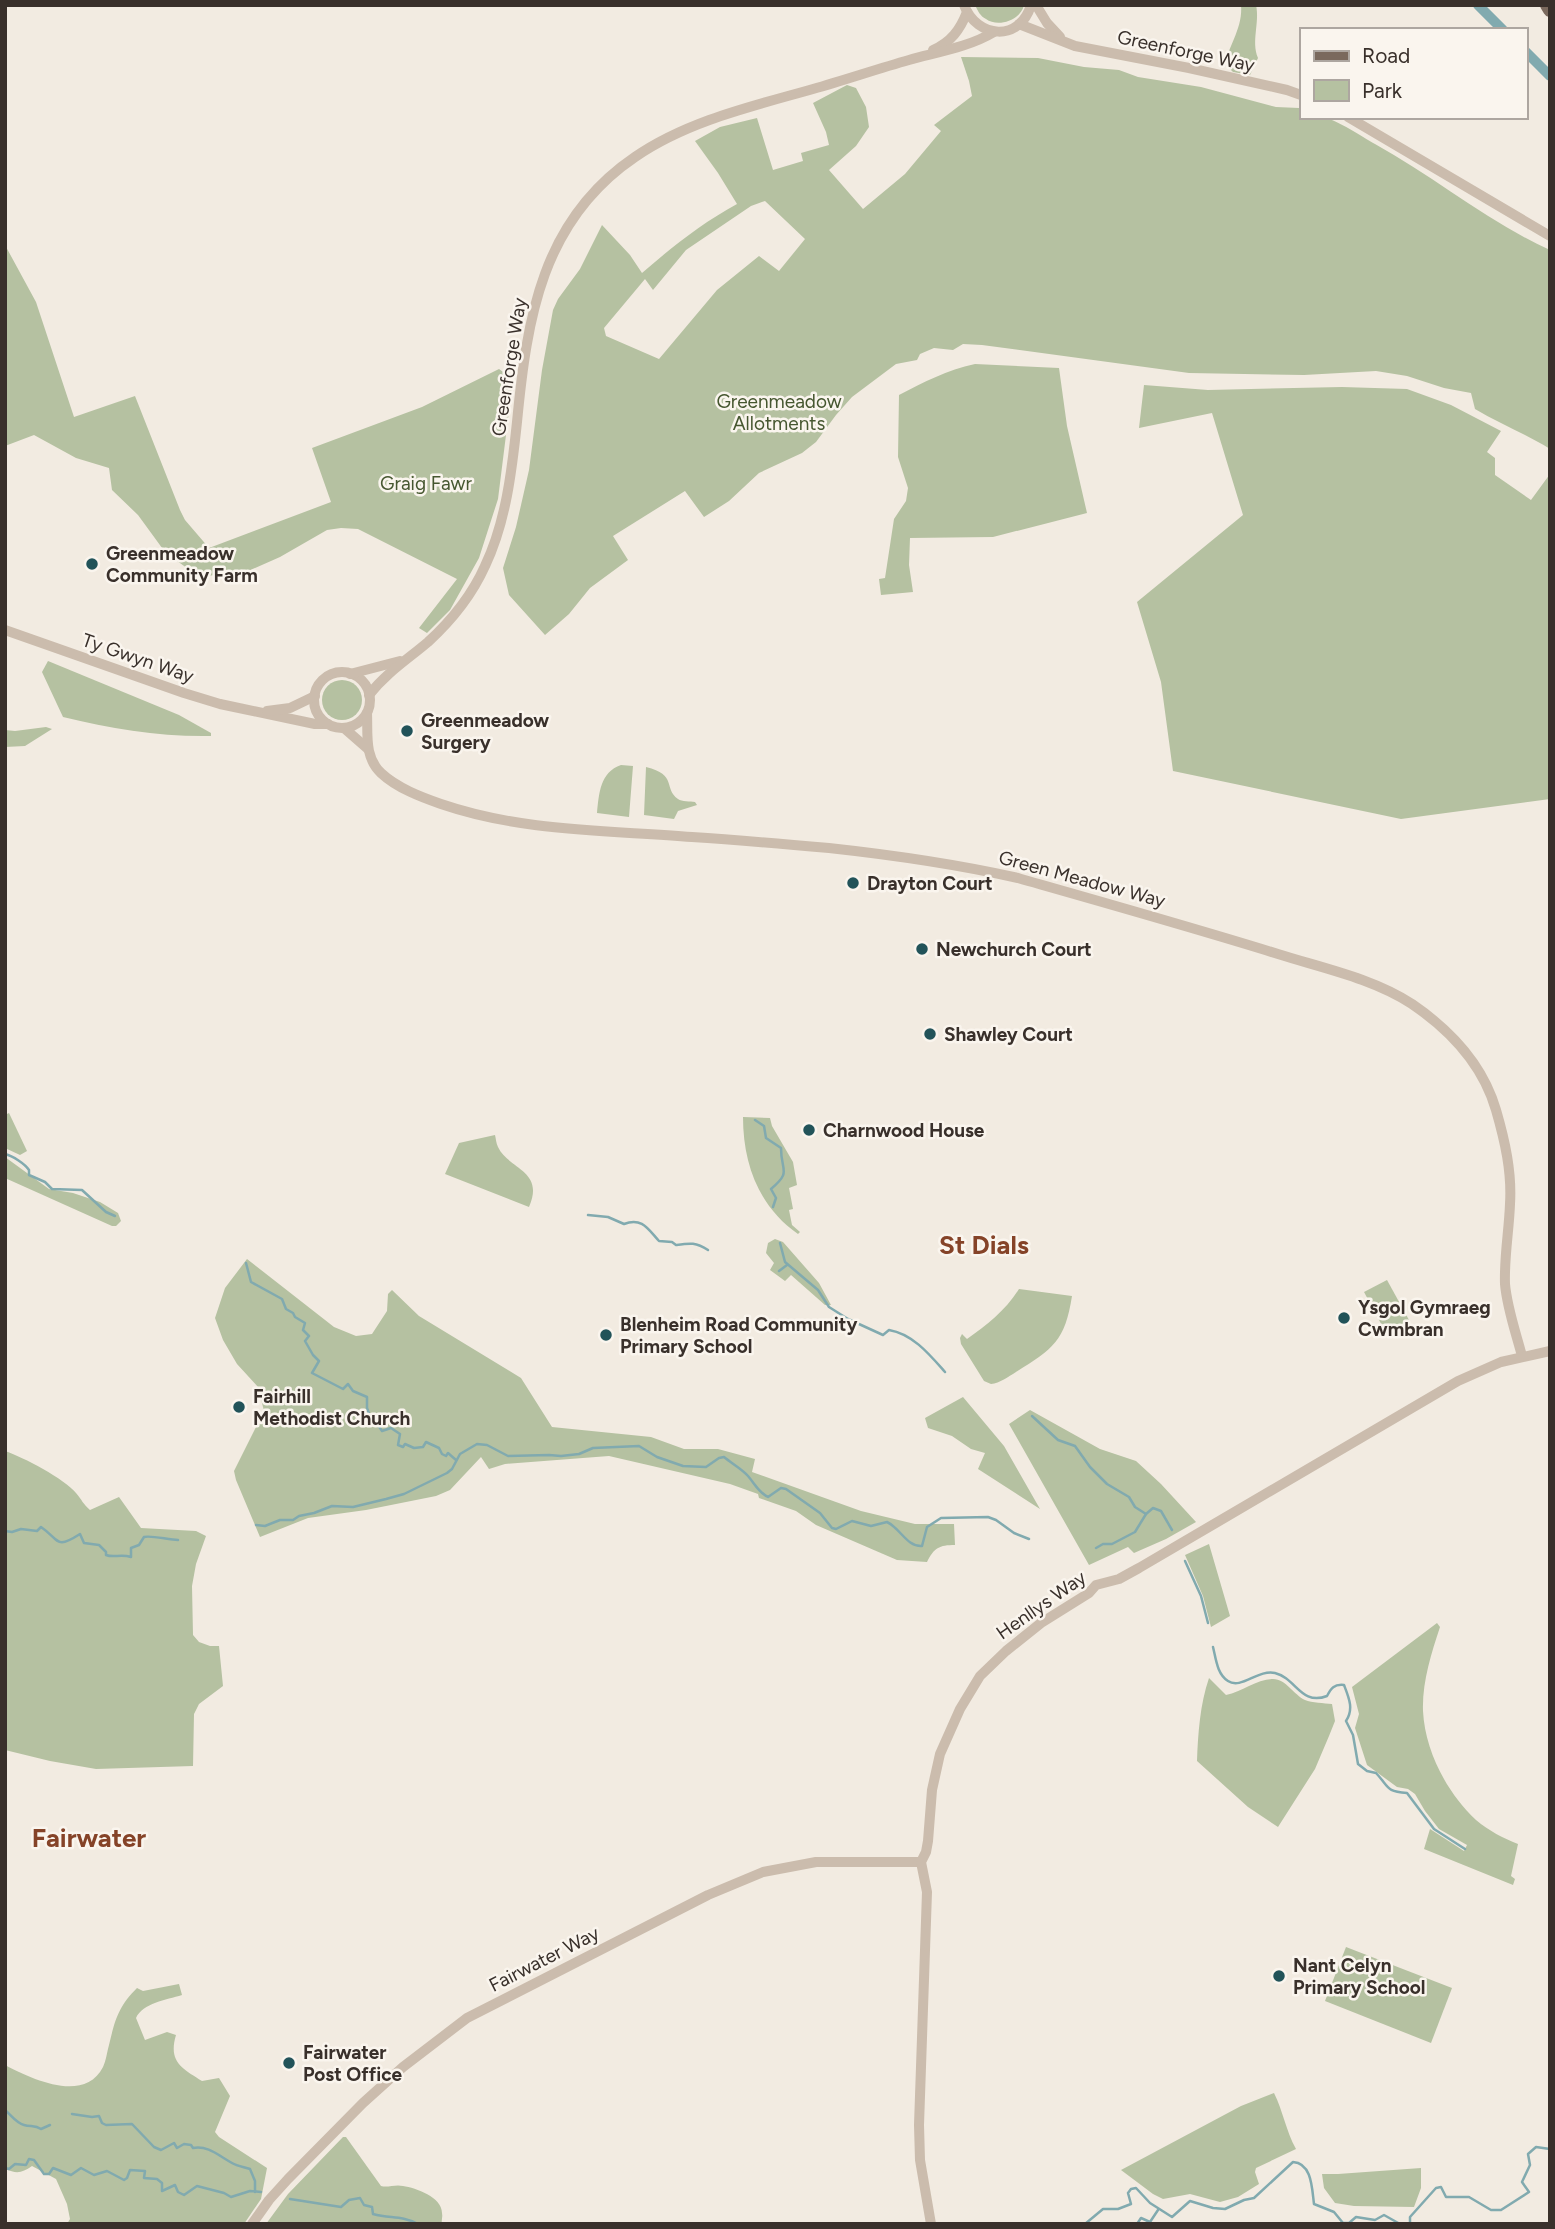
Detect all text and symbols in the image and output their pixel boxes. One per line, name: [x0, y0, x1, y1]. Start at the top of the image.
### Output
street label: Greenforge Way: [1115, 25, 1257, 77]
legend: [1300, 28, 1527, 119]
text: Road: [1362, 43, 1410, 68]
text: Park: [1362, 78, 1403, 103]
street label: Greenforge Way: [487, 296, 531, 438]
park label: Greenmeadow Allotments: [716, 390, 842, 435]
park label: Graig Fawr: [380, 472, 473, 495]
place label: Greenmeadow Community Farm: [106, 542, 258, 587]
marker: Greenmeadow Community Farm: [84, 556, 100, 572]
street label: Ty Gwyn Way: [79, 628, 197, 688]
place label: Greenmeadow Surgery: [421, 709, 549, 754]
marker: Greenmeadow Surgery: [399, 723, 415, 739]
street label: Green Meadow Way: [996, 846, 1168, 912]
place label: Drayton Court: [867, 872, 993, 895]
marker: Drayton Court: [845, 875, 861, 891]
place label: Newchurch Court: [936, 938, 1092, 961]
marker: Newchurch Court: [914, 941, 930, 957]
place label: Shawley Court: [944, 1023, 1073, 1046]
marker: Shawley Court: [922, 1026, 938, 1042]
place label: Charnwood House: [823, 1119, 985, 1142]
marker: Charnwood House: [801, 1122, 817, 1138]
district label: St Dials: [939, 1229, 1029, 1261]
place label: Ysgol Gymraeg Cwmbran: [1358, 1296, 1491, 1341]
marker: Ysgol Gymraeg Cwmbran: [1336, 1310, 1352, 1326]
place label: Blenheim Road Community Primary School: [620, 1313, 857, 1358]
marker: Blenheim Road Community Primary School: [598, 1327, 614, 1343]
place label: Fairhill Methodist Church: [253, 1385, 410, 1430]
marker: Fairhill Methodist Church: [231, 1399, 247, 1415]
street label: Henllys Way: [992, 1566, 1090, 1644]
district label: Fairwater: [32, 1822, 146, 1854]
street label: Fairwater Way: [485, 1921, 603, 1997]
place label: Nant Celyn Primary School: [1293, 1954, 1425, 1999]
marker: Nant Celyn Primary School: [1271, 1968, 1287, 1984]
place label: Fairwater Post Office: [303, 2041, 403, 2086]
marker: Fairwater Post Office: [281, 2055, 297, 2071]

